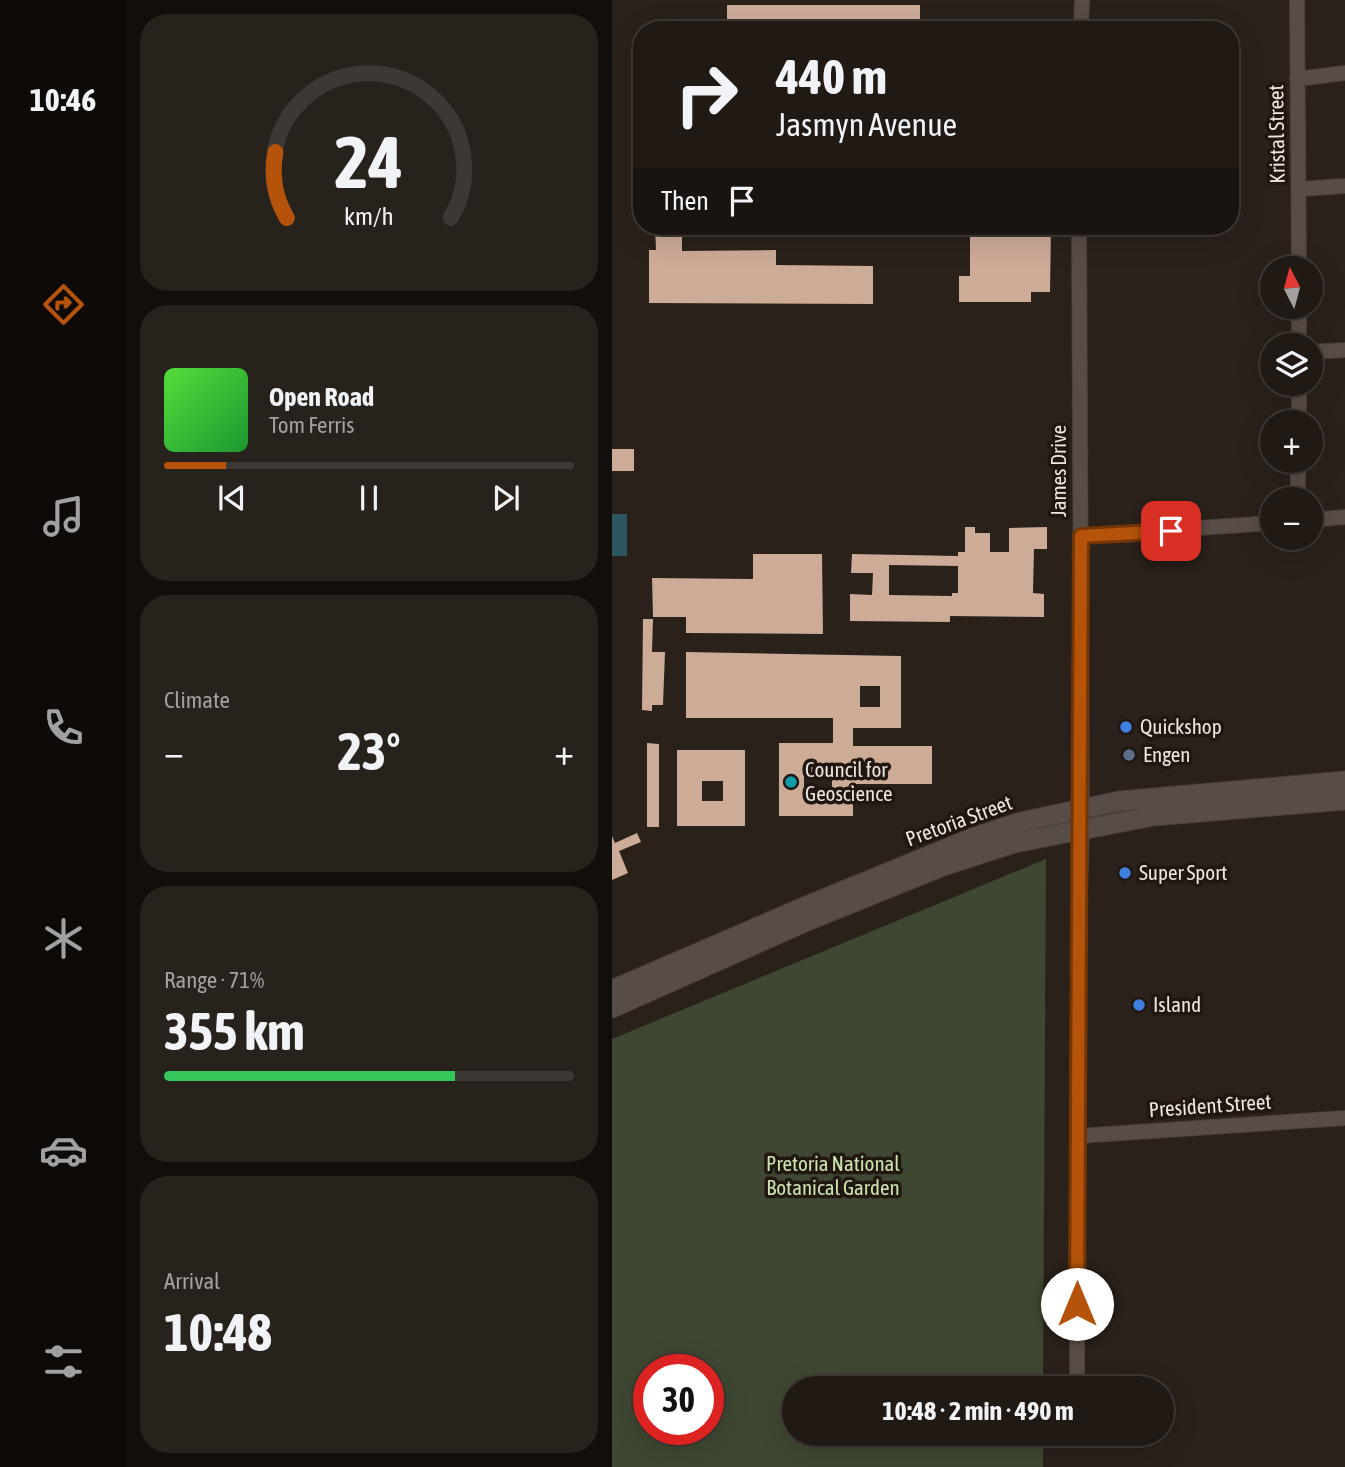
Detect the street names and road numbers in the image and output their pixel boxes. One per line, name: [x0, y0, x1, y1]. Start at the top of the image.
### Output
street label: Kristal Street: [1263, 84, 1289, 184]
street label: James Drive: [1046, 425, 1070, 517]
street label: Pretoria Street: [902, 790, 1015, 850]
street label: President Street: [1148, 1089, 1272, 1121]

